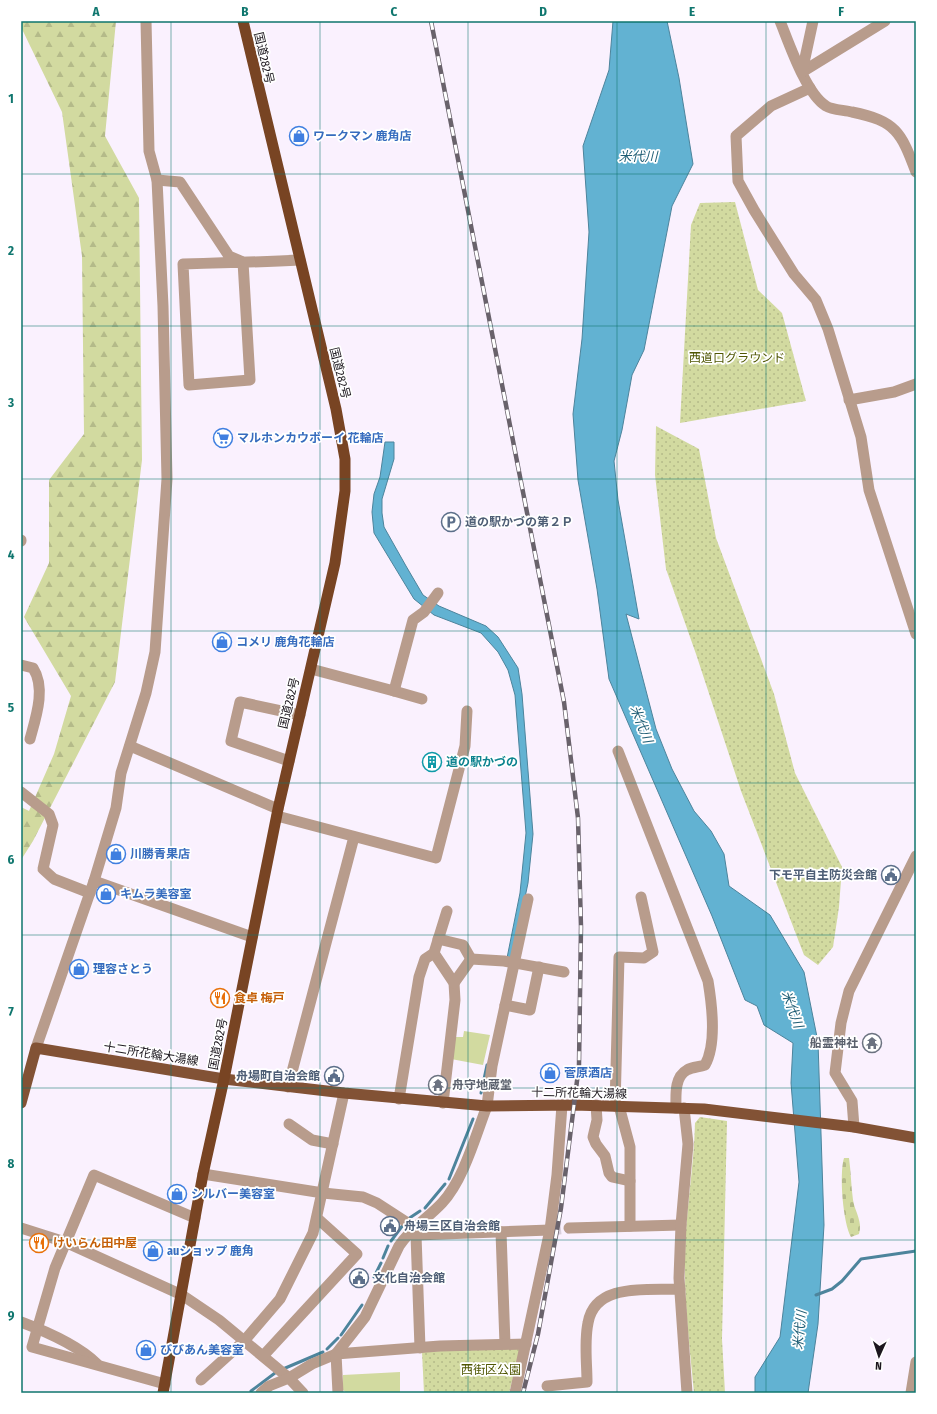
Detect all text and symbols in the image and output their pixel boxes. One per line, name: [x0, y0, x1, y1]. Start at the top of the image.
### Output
text: A: [91, 4, 100, 19]
text: B: [241, 4, 249, 19]
text: C: [391, 4, 398, 19]
text: D: [539, 4, 547, 19]
text: E: [689, 4, 695, 19]
text: F: [838, 4, 844, 19]
street label: 国道282号: [251, 31, 277, 85]
text: 1: [8, 91, 14, 106]
shop icon: ワークマン 鹿角店: [288, 125, 310, 147]
place label: ワークマン 鹿角店: [313, 129, 412, 143]
water label: 米代川: [618, 149, 659, 164]
text: 2: [7, 243, 14, 258]
street label: 国道282号: [327, 346, 353, 400]
park label: 西道口グラウンド: [689, 351, 785, 365]
text: 3: [7, 395, 14, 410]
supermarket icon: マルホンカウボーイ 花輪店: [212, 427, 234, 449]
place label: マルホンカウボーイ 花輪店: [237, 431, 384, 445]
parking icon: 道の駅かづの第２Ｐ: [440, 511, 462, 533]
place label: 道の駅かづの第２Ｐ: [465, 515, 573, 529]
text: 4: [8, 547, 15, 562]
shop icon: コメリ 鹿角花輪店: [211, 631, 233, 653]
place label: コメリ 鹿角花輪店: [236, 635, 335, 649]
street label: 国道282号: [276, 676, 302, 730]
text: 5: [8, 700, 14, 715]
water label: 米代川: [628, 703, 656, 747]
building icon: 道の駅かづの: [421, 751, 443, 773]
place label: 道の駅かづの: [446, 755, 518, 769]
shop icon: 川勝青果店: [105, 843, 127, 865]
place label: 川勝青果店: [130, 847, 190, 861]
text: 6: [8, 852, 15, 867]
public building icon: 下モ平自主防災会館: [880, 864, 902, 886]
place label: 下モ平自主防災会館: [769, 868, 877, 882]
shop icon: キムラ美容室: [95, 883, 117, 905]
place label: キムラ美容室: [120, 887, 191, 901]
shop icon: 理容さとう: [68, 958, 90, 980]
place label: 理容さとう: [93, 962, 153, 976]
restaurant icon: 食卓 梅戸: [209, 987, 231, 1009]
water label: 米代川: [779, 988, 807, 1032]
place label: 食卓 梅戸: [234, 991, 285, 1005]
text: 7: [8, 1004, 14, 1019]
street label: 国道282号: [206, 1017, 230, 1071]
temple icon: 船霊神社: [861, 1032, 883, 1054]
place label: 船霊神社: [810, 1036, 858, 1050]
street label: 十二所花輪大湯線: [102, 1040, 200, 1068]
shop icon: 菅原酒店: [539, 1062, 561, 1084]
public building icon: 舟場町自治会館: [323, 1065, 345, 1087]
place label: 菅原酒店: [564, 1066, 612, 1080]
place label: 舟場町自治会館: [236, 1069, 320, 1083]
temple icon: 舟守地蔵堂: [427, 1074, 449, 1096]
place label: 舟守地蔵堂: [452, 1078, 512, 1092]
street label: 十二所花輪大湯線: [531, 1085, 627, 1101]
text: 8: [8, 1156, 15, 1171]
shop icon: シルバー美容室: [166, 1183, 188, 1205]
place label: シルバー美容室: [191, 1187, 275, 1201]
public building icon: 舟場三区自治会館: [379, 1215, 401, 1237]
place label: 舟場三区自治会館: [404, 1219, 500, 1233]
restaurant icon: けいらん田中屋: [28, 1232, 50, 1254]
place label: けいらん田中屋: [53, 1236, 137, 1250]
shop icon: auショップ 鹿角: [142, 1240, 164, 1262]
place label: auショップ 鹿角: [167, 1244, 254, 1258]
public building icon: 文化自治会館: [348, 1267, 370, 1289]
place label: 文化自治会館: [373, 1271, 445, 1285]
text: 9: [8, 1308, 15, 1323]
water label: 米代川: [790, 1308, 809, 1350]
north arrow: [859, 1336, 899, 1376]
shop icon: びびあん美容室: [135, 1339, 157, 1361]
place label: びびあん美容室: [160, 1343, 244, 1357]
text: N: [875, 1359, 882, 1372]
park label: 西街区公園: [461, 1363, 521, 1377]

